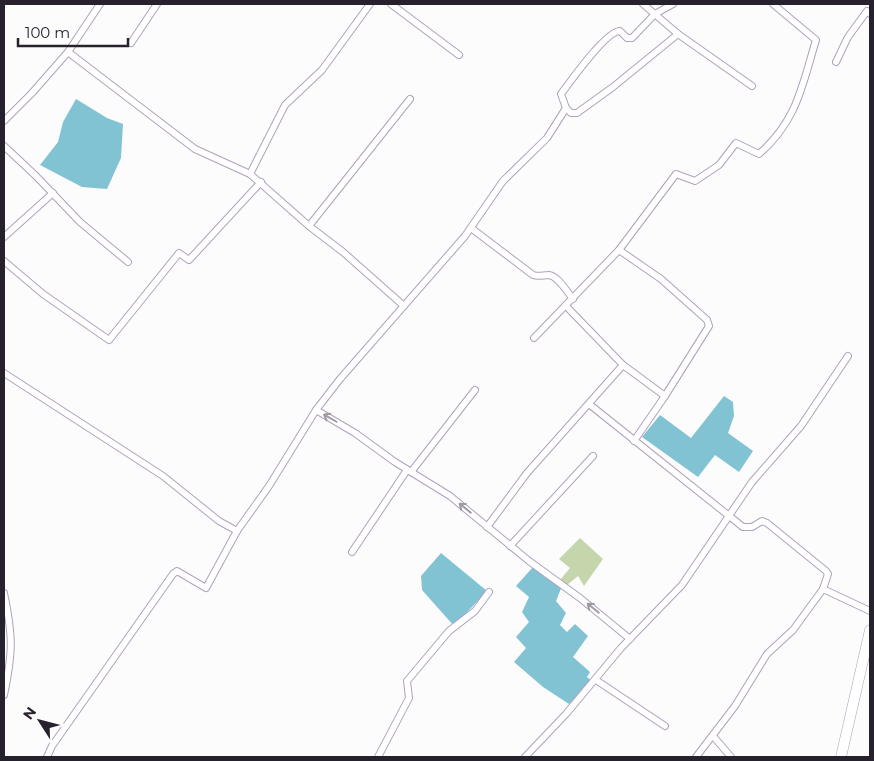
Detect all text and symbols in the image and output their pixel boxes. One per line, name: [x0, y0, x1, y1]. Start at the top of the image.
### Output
scale bar: [18, 15, 128, 47]
text: 100 m: [25, 23, 70, 42]
one-way arrow: [323, 413, 338, 422]
one-way arrow: [458, 503, 471, 514]
one-way arrow: [587, 603, 600, 614]
north arrow: [15, 696, 65, 746]
text: N: [19, 703, 40, 723]

